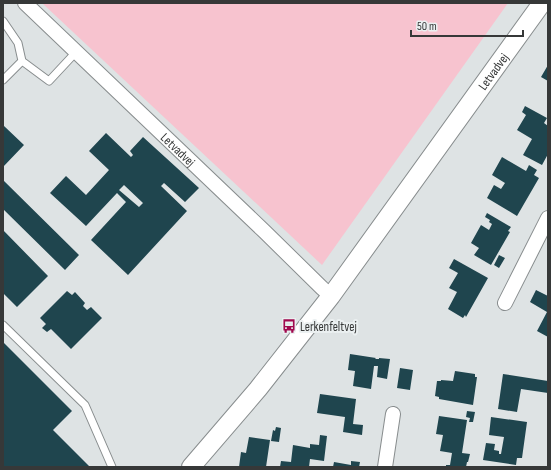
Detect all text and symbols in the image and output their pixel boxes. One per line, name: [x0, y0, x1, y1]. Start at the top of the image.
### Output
scale bar: [411, 12, 523, 38]
text: 50 m: [417, 19, 437, 34]
street label: Letvadvej: [475, 50, 512, 93]
street label: Letvadvej: [157, 130, 198, 170]
bus stop icon: Lerkenfeltvej: [281, 318, 297, 334]
place label: Lerkenfeltvej: [300, 319, 357, 335]

